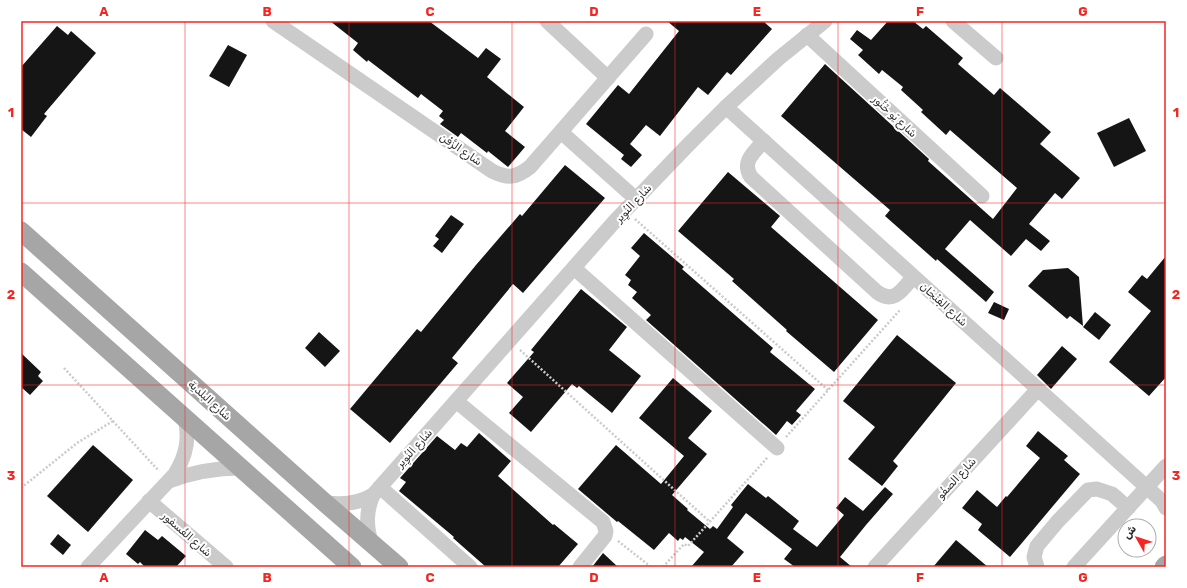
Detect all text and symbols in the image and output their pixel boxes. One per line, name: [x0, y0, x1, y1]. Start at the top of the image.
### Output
text: A: [99, 4, 109, 19]
text: B: [262, 4, 272, 19]
text: C: [425, 4, 435, 19]
text: D: [589, 4, 599, 19]
text: E: [753, 4, 761, 19]
text: F: [916, 4, 924, 19]
text: G: [1078, 4, 1088, 19]
street label: شارع يَو خَنُّور: [868, 91, 920, 142]
text: 1: [8, 105, 14, 120]
text: 1: [1173, 105, 1179, 120]
street label: شارع الزَّفْن: [436, 131, 484, 170]
street label: شارع النُوِير: [612, 182, 656, 227]
street label: شارع الفِنْجَان: [916, 280, 970, 331]
text: 2: [7, 287, 15, 302]
text: 2: [1172, 287, 1180, 302]
street label: شارع البلدية: [184, 378, 234, 425]
street label: شارع النُوِير: [393, 426, 437, 472]
street label: شارع الصفُو: [934, 455, 980, 503]
text: 3: [7, 468, 16, 483]
text: 3: [1172, 468, 1181, 483]
street label: شارع الفُسفور: [157, 509, 214, 561]
north arrow: [1117, 518, 1157, 558]
text: ش: [1120, 522, 1139, 542]
text: A: [99, 570, 109, 585]
text: B: [262, 570, 272, 585]
text: C: [425, 570, 435, 585]
text: D: [589, 570, 599, 585]
text: E: [753, 570, 761, 585]
text: F: [916, 570, 924, 585]
text: G: [1078, 570, 1088, 585]

